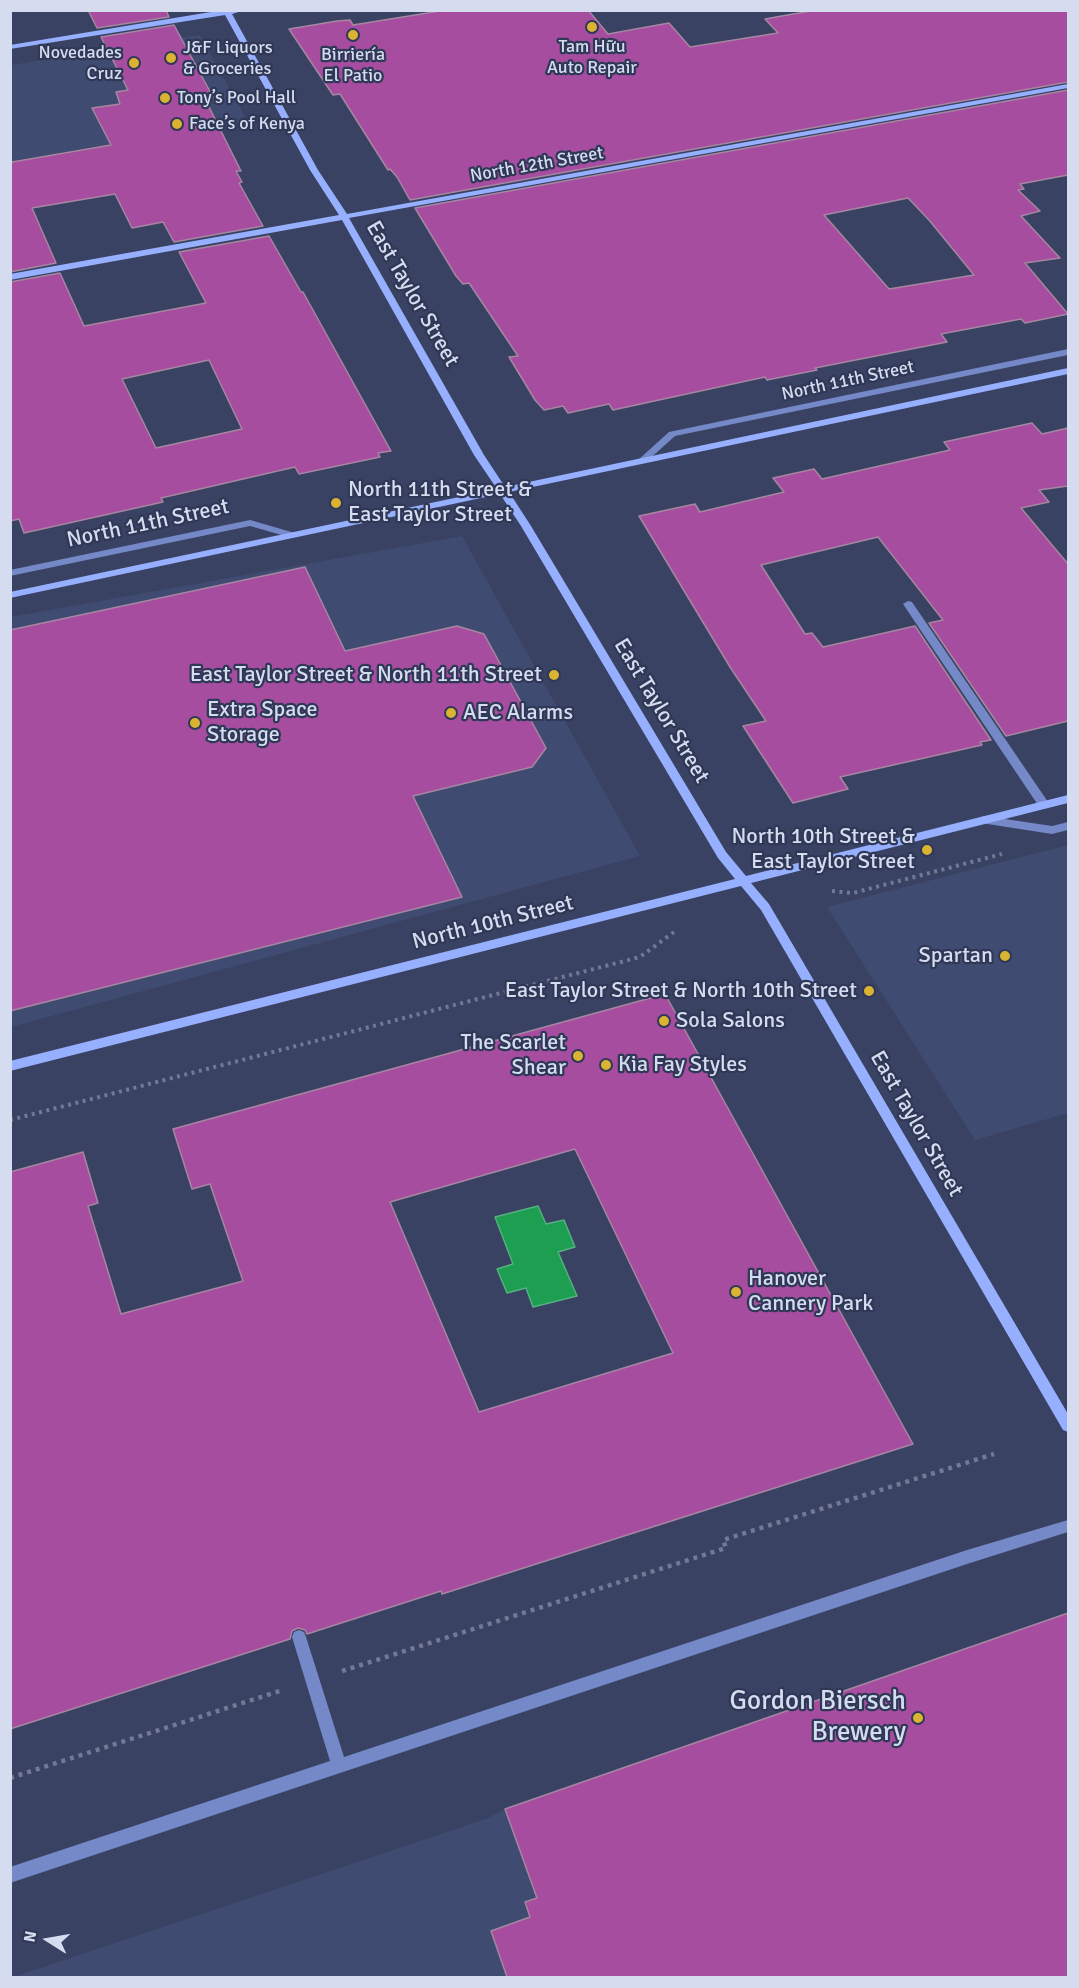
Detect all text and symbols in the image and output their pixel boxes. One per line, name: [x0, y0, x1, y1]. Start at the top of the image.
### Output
marker: Tam Hữu Auto Repair: [585, 20, 599, 34]
marker: Birriería El Patio: [346, 28, 360, 42]
place label: Tam Hữu Auto Repair: [547, 36, 637, 78]
place label: J&F Liquors & Groceries: [183, 37, 273, 80]
place label: Novedades Cruz: [39, 42, 122, 84]
place label: Birriería El Patio: [321, 44, 385, 86]
marker: J&F Liquors & Groceries: [164, 51, 178, 65]
marker: Novedades Cruz: [127, 56, 141, 70]
place label: Tony’s Pool Hall: [177, 87, 296, 109]
marker: Tony’s Pool Hall: [158, 91, 172, 105]
place label: Face’s of Kenya: [189, 113, 305, 135]
marker: Face’s of Kenya: [170, 117, 184, 131]
street label: North 12th Street: [469, 143, 605, 187]
street label: East Taylor Street: [360, 216, 464, 372]
street label: North 11th Street: [780, 356, 916, 406]
place label: North 11th Street & East Taylor Street: [348, 477, 532, 528]
street label: North 11th Street: [65, 494, 231, 554]
marker: North 11th Street & East Taylor Street: [329, 496, 343, 510]
street label: East Taylor Street: [607, 634, 715, 788]
place label: East Taylor Street & North 11th Street: [190, 662, 542, 688]
marker: East Taylor Street & North 11th Street: [547, 668, 561, 682]
place label: Extra Space Storage: [207, 697, 317, 748]
place label: AEC Alarms: [463, 700, 573, 726]
marker: AEC Alarms: [444, 706, 458, 720]
marker: Extra Space Storage: [188, 716, 202, 730]
place label: North 10th Street & East Taylor Street: [731, 824, 915, 876]
marker: North 10th Street & East Taylor Street: [920, 843, 934, 857]
street label: North 10th Street: [410, 890, 576, 956]
place label: Spartan: [919, 943, 993, 969]
marker: Spartan: [998, 949, 1012, 963]
place label: East Taylor Street & North 10th Street: [505, 978, 857, 1004]
marker: East Taylor Street & North 10th Street: [862, 984, 876, 998]
place label: Sola Salons: [676, 1008, 785, 1034]
marker: Sola Salons: [657, 1014, 671, 1028]
place label: The Scarlet Shear: [461, 1030, 566, 1082]
street label: East Taylor Street: [864, 1046, 968, 1202]
marker: The Scarlet Shear: [571, 1049, 585, 1063]
place label: Kia Fay Styles: [618, 1052, 747, 1078]
marker: Kia Fay Styles: [599, 1058, 613, 1072]
place label: Hanover Cannery Park: [748, 1266, 873, 1318]
marker: Hanover Cannery Park: [729, 1285, 743, 1299]
place label: Gordon Biersch Brewery: [730, 1686, 906, 1749]
marker: Gordon Biersch Brewery: [911, 1711, 925, 1725]
north arrow: [18, 1910, 78, 1970]
text: N: [19, 1929, 41, 1944]

